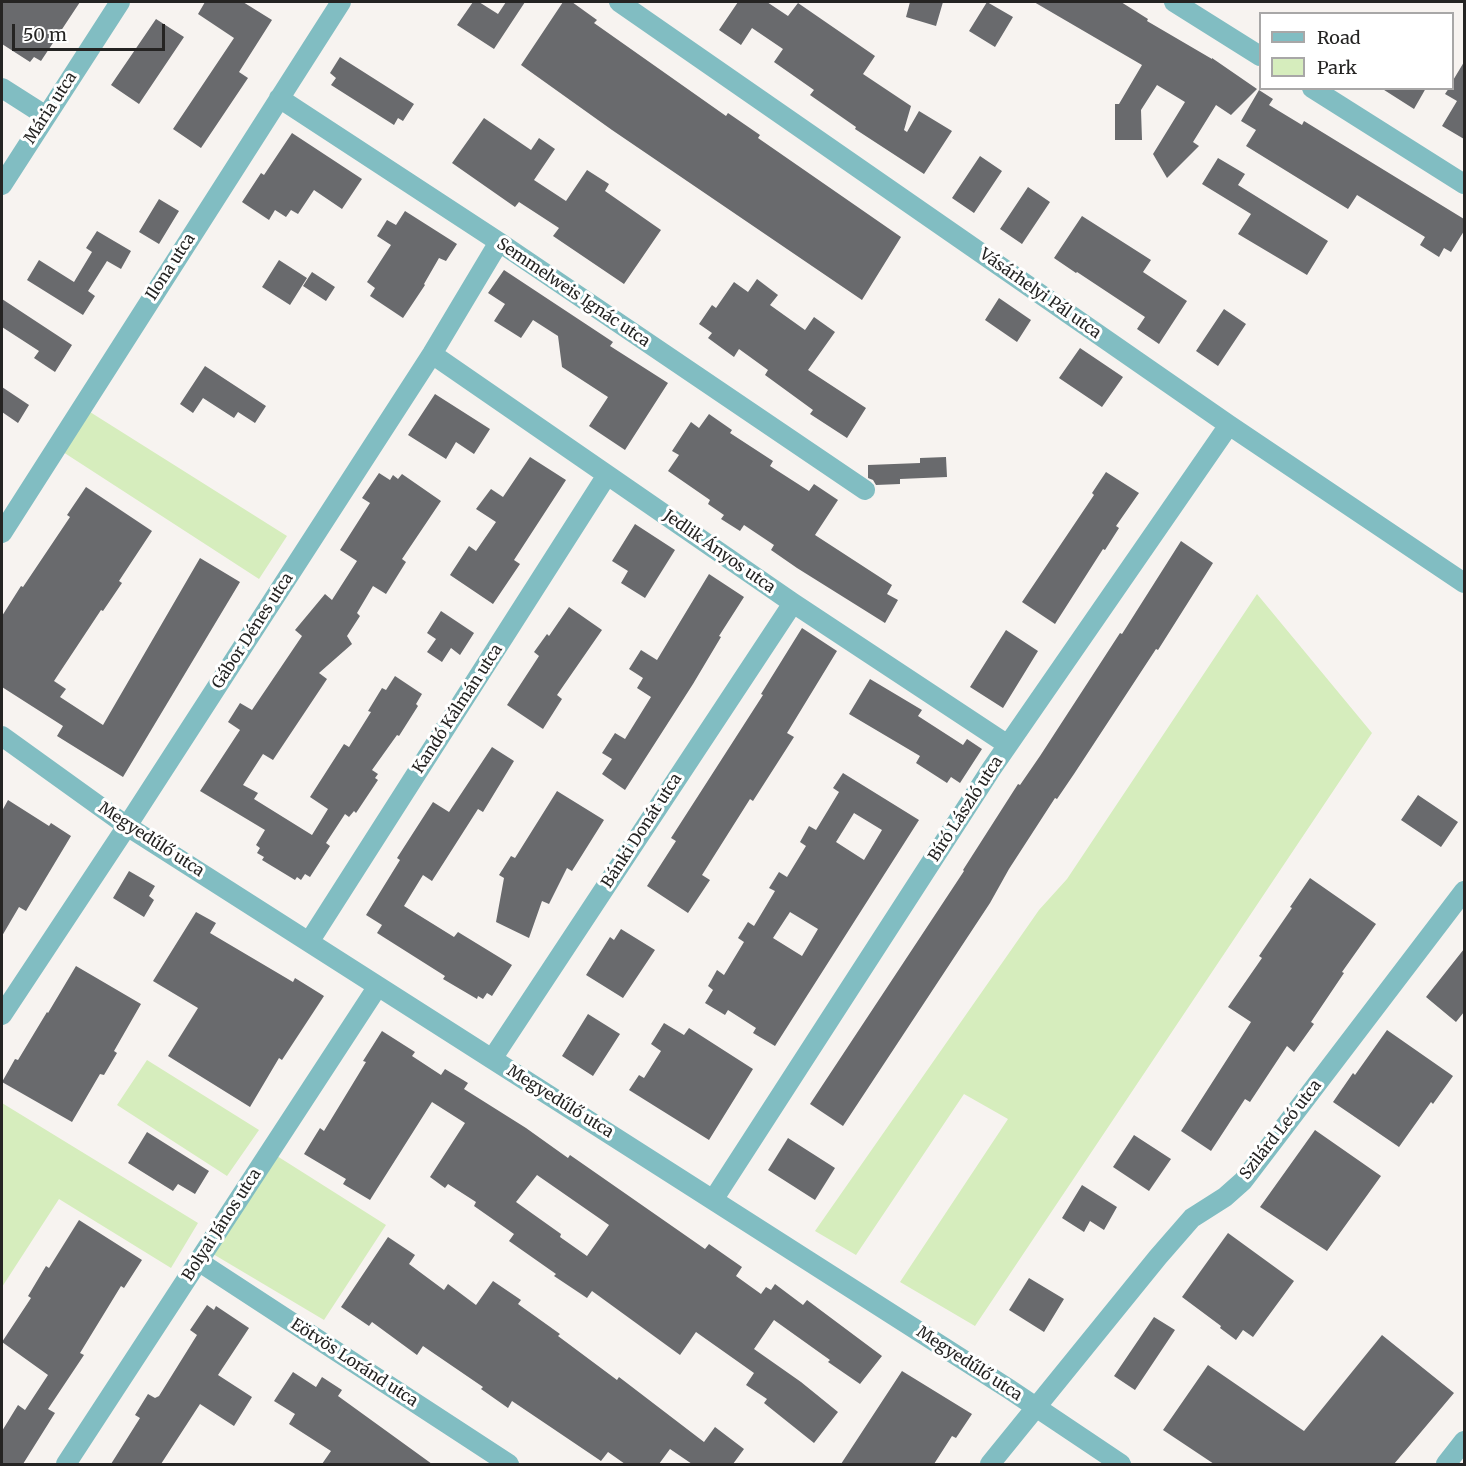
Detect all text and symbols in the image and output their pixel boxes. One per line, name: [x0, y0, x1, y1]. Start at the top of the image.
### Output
scale bar: [15, 12, 168, 50]
legend: [1259, 12, 1454, 90]
text: 50 m: [23, 23, 67, 46]
text: Road: [1317, 26, 1361, 49]
text: Park: [1317, 56, 1357, 79]
street label: Mária utca: [21, 69, 81, 147]
street label: Ilona utca: [142, 230, 200, 304]
street label: Semmelweis Ignác utca: [493, 235, 653, 351]
street label: Vásárhelyi Pál utca: [976, 245, 1104, 343]
street label: Jedlik Ányos utca: [659, 506, 779, 598]
street label: Gábor Dénes utca: [208, 569, 298, 693]
street label: Kandó Kálmán utca: [409, 641, 507, 777]
street label: Bíró László utca: [925, 753, 1007, 865]
street label: Bánki Donát utca: [598, 770, 686, 892]
street label: Megyedűlő utca: [95, 799, 207, 881]
street label: Megyedűlő utca: [503, 1062, 617, 1142]
street label: Szilárd Leó utca: [1236, 1076, 1326, 1184]
street label: Bolyai János utca: [179, 1165, 265, 1285]
street label: Eötvös Loránd utca: [287, 1315, 421, 1411]
street label: Megyedűlő utca: [913, 1323, 1025, 1405]

